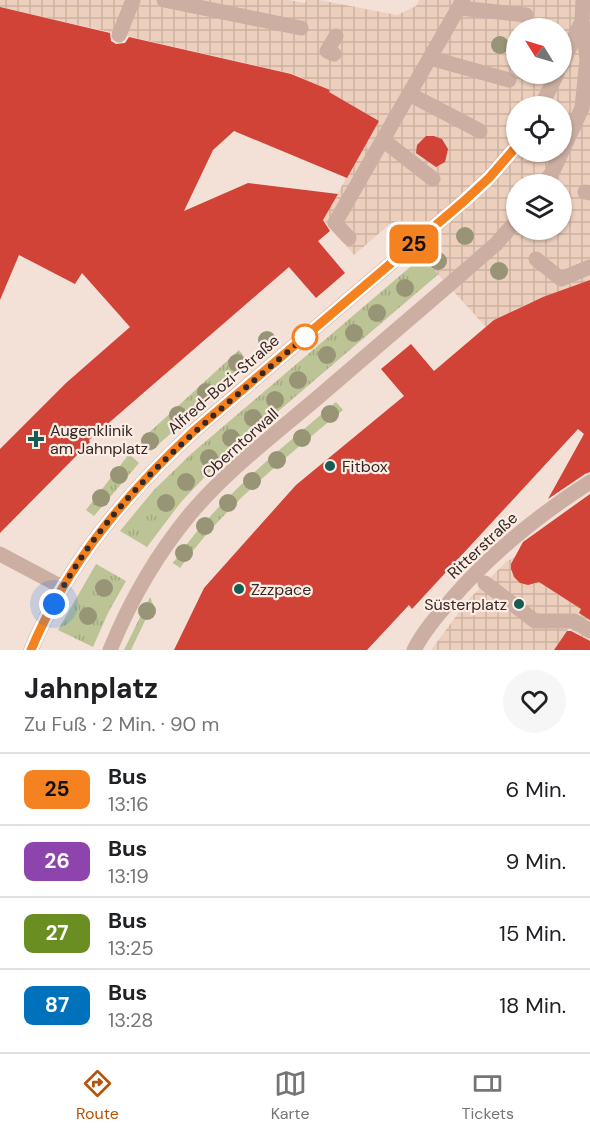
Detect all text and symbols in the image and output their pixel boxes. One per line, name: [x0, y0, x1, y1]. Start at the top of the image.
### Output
north arrow: [506, 18, 572, 84]
map controls: [506, 18, 572, 240]
button: locate: [506, 96, 572, 162]
button: layers: [506, 174, 572, 240]
line badge: 25: [387, 224, 441, 264]
text: 25: [401, 230, 427, 258]
unlabelled marker: [292, 324, 318, 350]
street label: Alfred-Bozi-Straße: [163, 330, 284, 439]
street label: Oberntorwall: [198, 404, 283, 483]
place label: Augenklinik am Jahnplatz: [50, 420, 148, 459]
marker: Augenklinik am Jahnplatz: [27, 430, 45, 448]
place label: Fitbox: [342, 456, 388, 477]
marker: Fitbox: [323, 459, 337, 473]
street label: Ritterstraße: [443, 507, 522, 583]
place label: Zzzpace: [251, 579, 311, 600]
marker: Zzzpace: [232, 582, 246, 596]
your location: [39, 589, 69, 619]
place label: Süsterplatz: [424, 594, 507, 615]
marker: Süsterplatz: [512, 597, 526, 611]
text: Jahnplatz: [24, 670, 158, 707]
button: heart: [503, 670, 566, 733]
text: Zu Fuß · 2 Min. · 90 m: [24, 711, 219, 737]
text: Bus: [108, 762, 147, 791]
text: 25: [44, 775, 70, 803]
text: 6 Min.: [506, 775, 566, 804]
text: 13:16: [108, 791, 149, 817]
text: Bus: [108, 834, 147, 863]
text: 26: [44, 847, 70, 875]
text: 9 Min.: [506, 847, 566, 876]
text: 13:19: [108, 863, 149, 889]
text: Bus: [108, 906, 147, 935]
text: 27: [45, 919, 69, 947]
text: 15 Min.: [499, 919, 566, 948]
text: 13:25: [108, 935, 154, 961]
text: Bus: [108, 978, 147, 1007]
text: 87: [45, 991, 69, 1019]
text: 18 Min.: [499, 991, 566, 1020]
text: 13:28: [108, 1007, 153, 1033]
tab: Route: [76, 1067, 119, 1124]
tab: Karte: [271, 1067, 310, 1124]
tab: Tickets: [461, 1067, 514, 1124]

